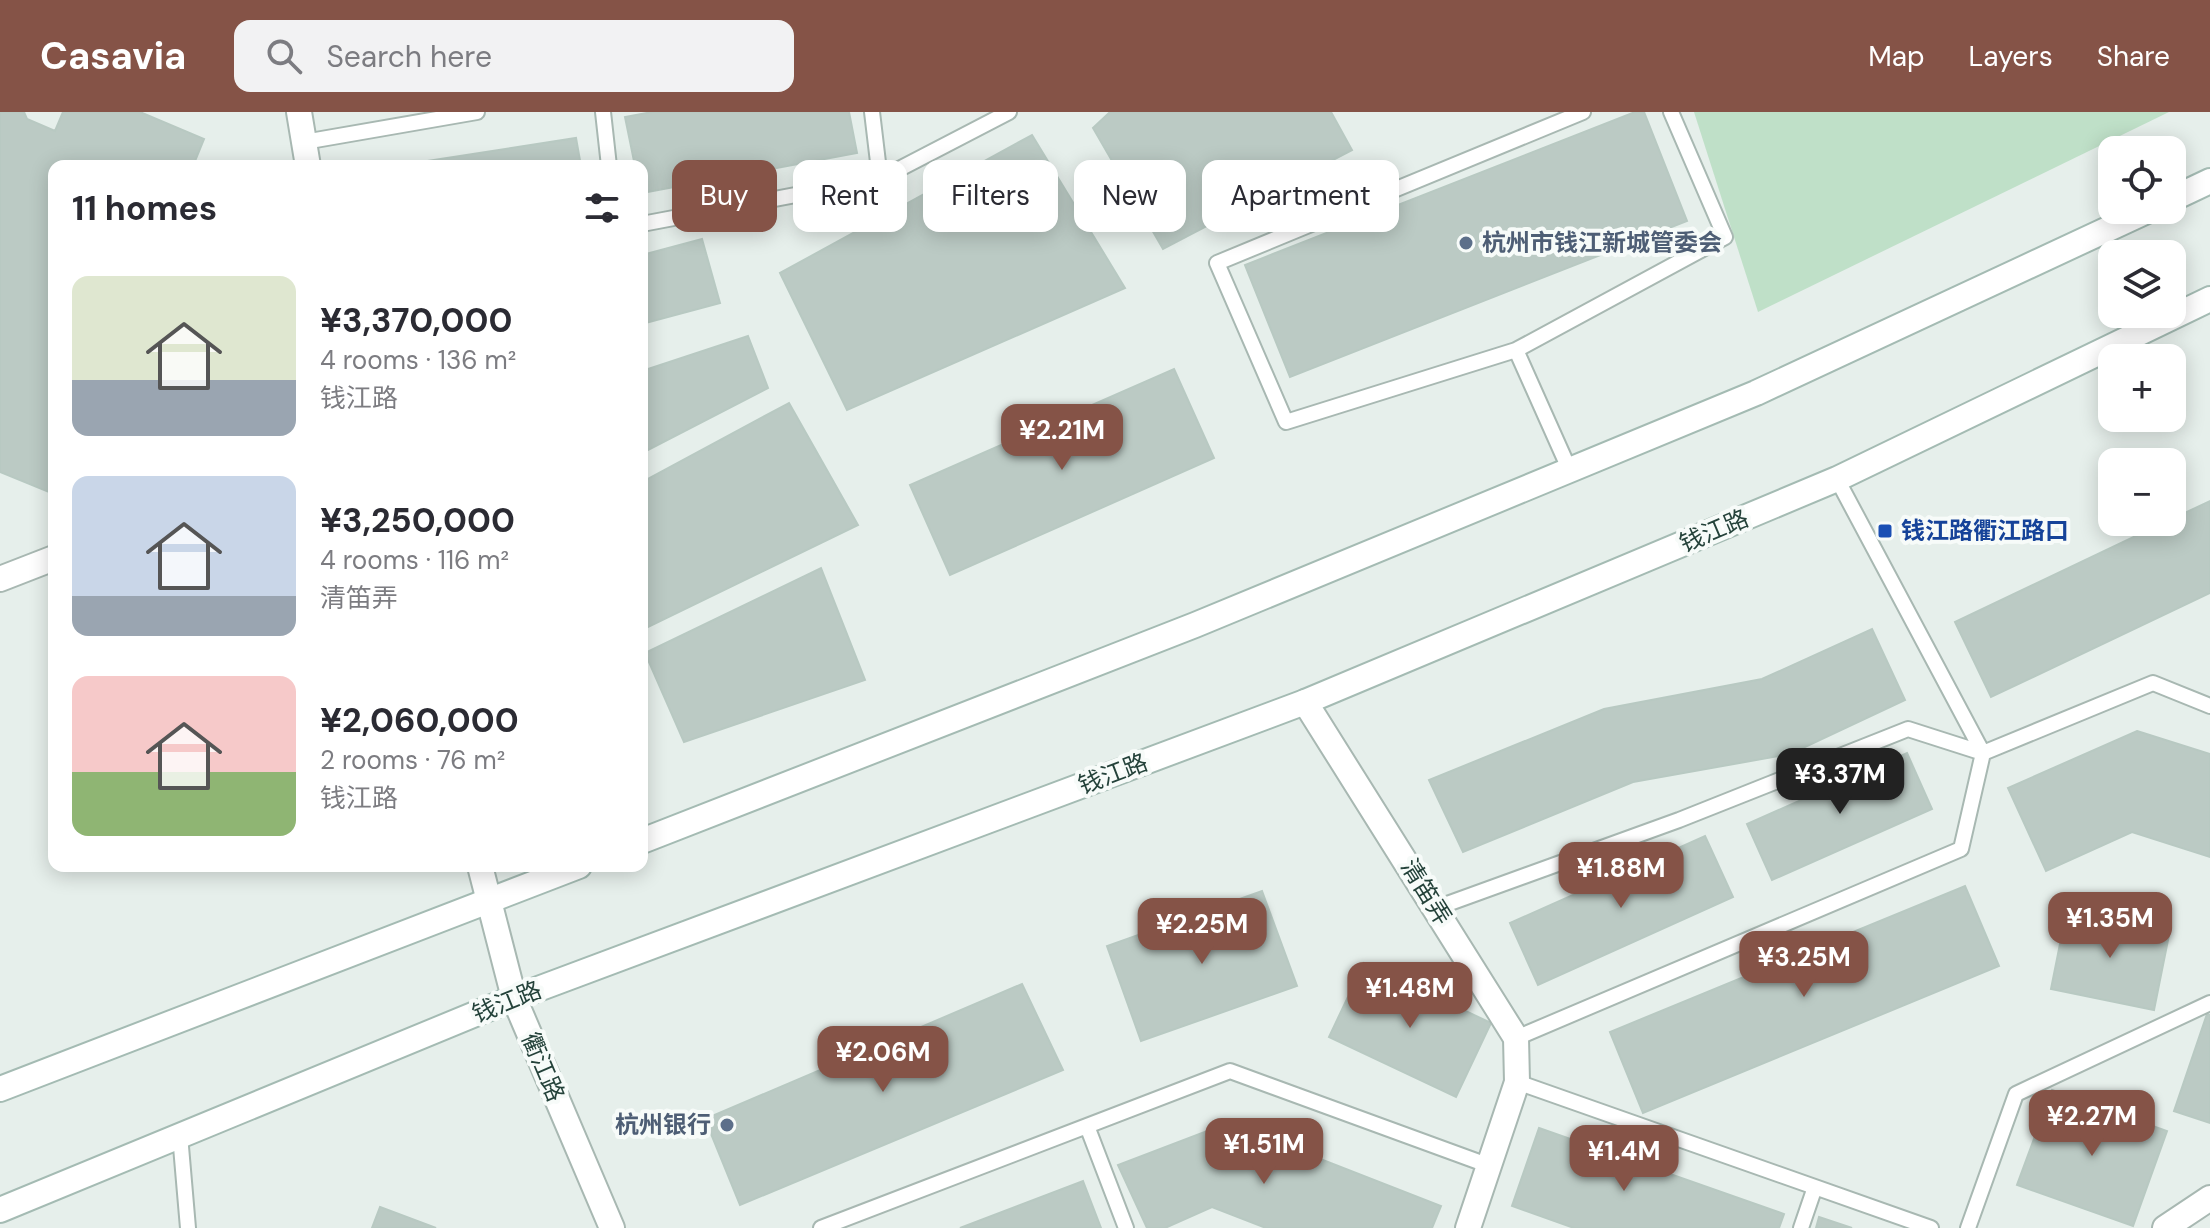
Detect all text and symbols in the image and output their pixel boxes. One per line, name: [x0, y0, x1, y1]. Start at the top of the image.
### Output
search box: [234, 20, 794, 92]
text: Casavia: [40, 31, 186, 81]
icon: search: [262, 34, 306, 78]
text: Search here: [326, 37, 492, 76]
text: Map: [1868, 38, 1925, 75]
text: Layers: [1969, 38, 2053, 75]
text: Share: [2097, 38, 2170, 75]
map controls: [2098, 136, 2186, 536]
button: locate: [2098, 136, 2186, 224]
chip: Buy: [672, 160, 777, 232]
chip: Rent: [793, 160, 907, 232]
chip: Filters: [923, 160, 1058, 232]
chip: New: [1074, 160, 1186, 232]
chip: Apartment: [1202, 160, 1399, 232]
text: 11 homes: [72, 186, 217, 231]
icon: filters: [580, 186, 624, 230]
place label: 杭州市钱江新城管委会: [1482, 227, 1722, 258]
marker: 杭州市钱江新城管委会: [1457, 234, 1475, 252]
button: layers: [2098, 240, 2186, 328]
text: ¥3,370,000: [320, 298, 512, 343]
icon: home: [136, 308, 232, 404]
text: 4 rooms · 136 m²: [320, 343, 516, 377]
button: +: [2098, 344, 2186, 432]
text: 钱江路: [320, 381, 398, 415]
pin: ¥2.21M: [997, 404, 1127, 472]
text: ¥2.21M: [1019, 413, 1105, 447]
button: −: [2098, 448, 2186, 536]
text: ¥3,250,000: [320, 498, 515, 543]
street label: 钱江路: [1675, 502, 1753, 559]
icon: home: [136, 508, 232, 604]
place label: 钱江路衢江路口: [1901, 515, 2069, 546]
marker: 钱江路衢江路口: [1876, 522, 1894, 540]
text: 4 rooms · 116 m²: [320, 543, 509, 577]
text: 清笛弄: [320, 581, 398, 615]
text: ¥2,060,000: [320, 698, 519, 743]
icon: home: [136, 708, 232, 804]
text: 2 rooms · 76 m²: [320, 743, 505, 777]
street label: 钱江路: [1074, 746, 1152, 801]
pin: ¥3.37M: [1775, 748, 1905, 816]
text: ¥3.37M: [1794, 757, 1886, 791]
text: 钱江路: [320, 781, 398, 815]
pin: ¥1.88M: [1556, 842, 1686, 910]
text: ¥1.88M: [1577, 851, 1665, 885]
street label: 清笛弄: [1394, 853, 1459, 930]
pin: ¥1.35M: [2045, 892, 2175, 960]
pin: ¥2.25M: [1137, 898, 1267, 966]
text: ¥1.35M: [2066, 901, 2154, 935]
text: ¥2.25M: [1156, 907, 1248, 941]
pin: ¥3.25M: [1739, 931, 1869, 999]
text: ¥3.25M: [1757, 940, 1851, 974]
pin: ¥1.48M: [1345, 962, 1475, 1030]
text: ¥1.48M: [1365, 971, 1455, 1005]
street label: 钱江路: [468, 974, 546, 1029]
pin: ¥2.06M: [818, 1026, 948, 1094]
street label: 衢江路: [515, 1028, 572, 1106]
text: ¥2.06M: [835, 1035, 931, 1069]
pin: ¥2.27M: [2027, 1090, 2157, 1158]
text: ¥2.27M: [2047, 1099, 2137, 1133]
place label: 杭州银行: [615, 1109, 711, 1140]
marker: 杭州银行: [718, 1116, 736, 1134]
pin: ¥1.51M: [1199, 1118, 1329, 1186]
pin: ¥1.4M: [1568, 1125, 1680, 1193]
text: ¥1.51M: [1223, 1127, 1305, 1161]
text: ¥1.4M: [1588, 1134, 1660, 1168]

